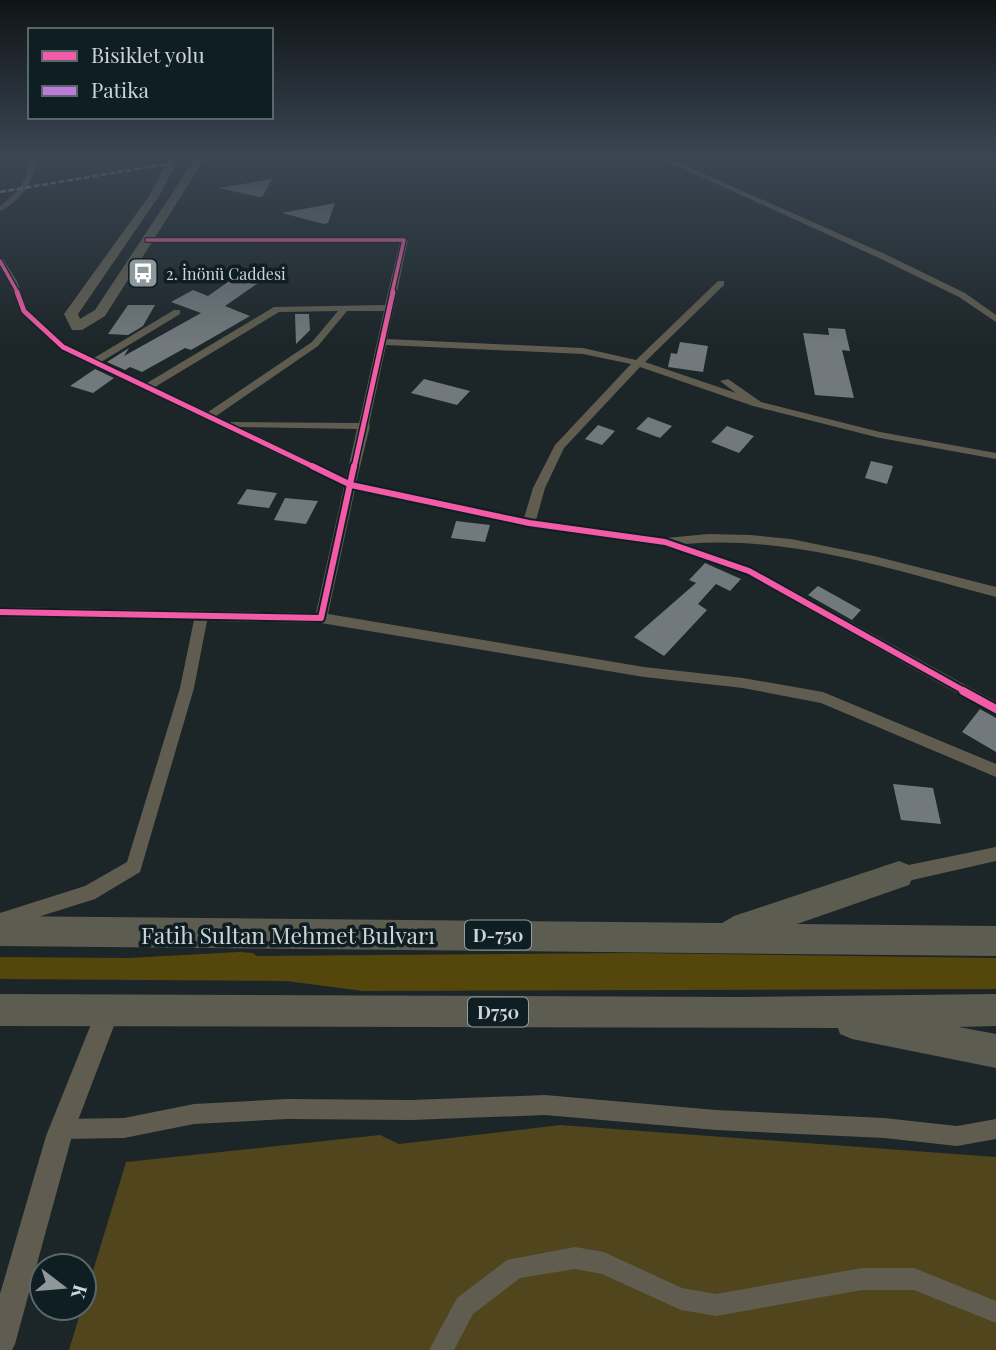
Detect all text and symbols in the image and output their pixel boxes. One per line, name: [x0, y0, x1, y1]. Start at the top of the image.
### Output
legend: [28, 28, 273, 119]
text: Bisiklet yolu: [91, 40, 205, 68]
text: Patika: [91, 75, 150, 103]
bus stop icon: 2. İnönü Caddesi: [126, 256, 160, 290]
place label: 2. İnönü Caddesi: [166, 263, 286, 284]
street label: Fatih Sultan Mehmet Bulvarı: [141, 919, 435, 950]
road number: D-750: [465, 920, 531, 950]
road number: D750: [468, 998, 528, 1027]
north arrow: [28, 1252, 98, 1322]
text: K: [66, 1282, 95, 1302]

